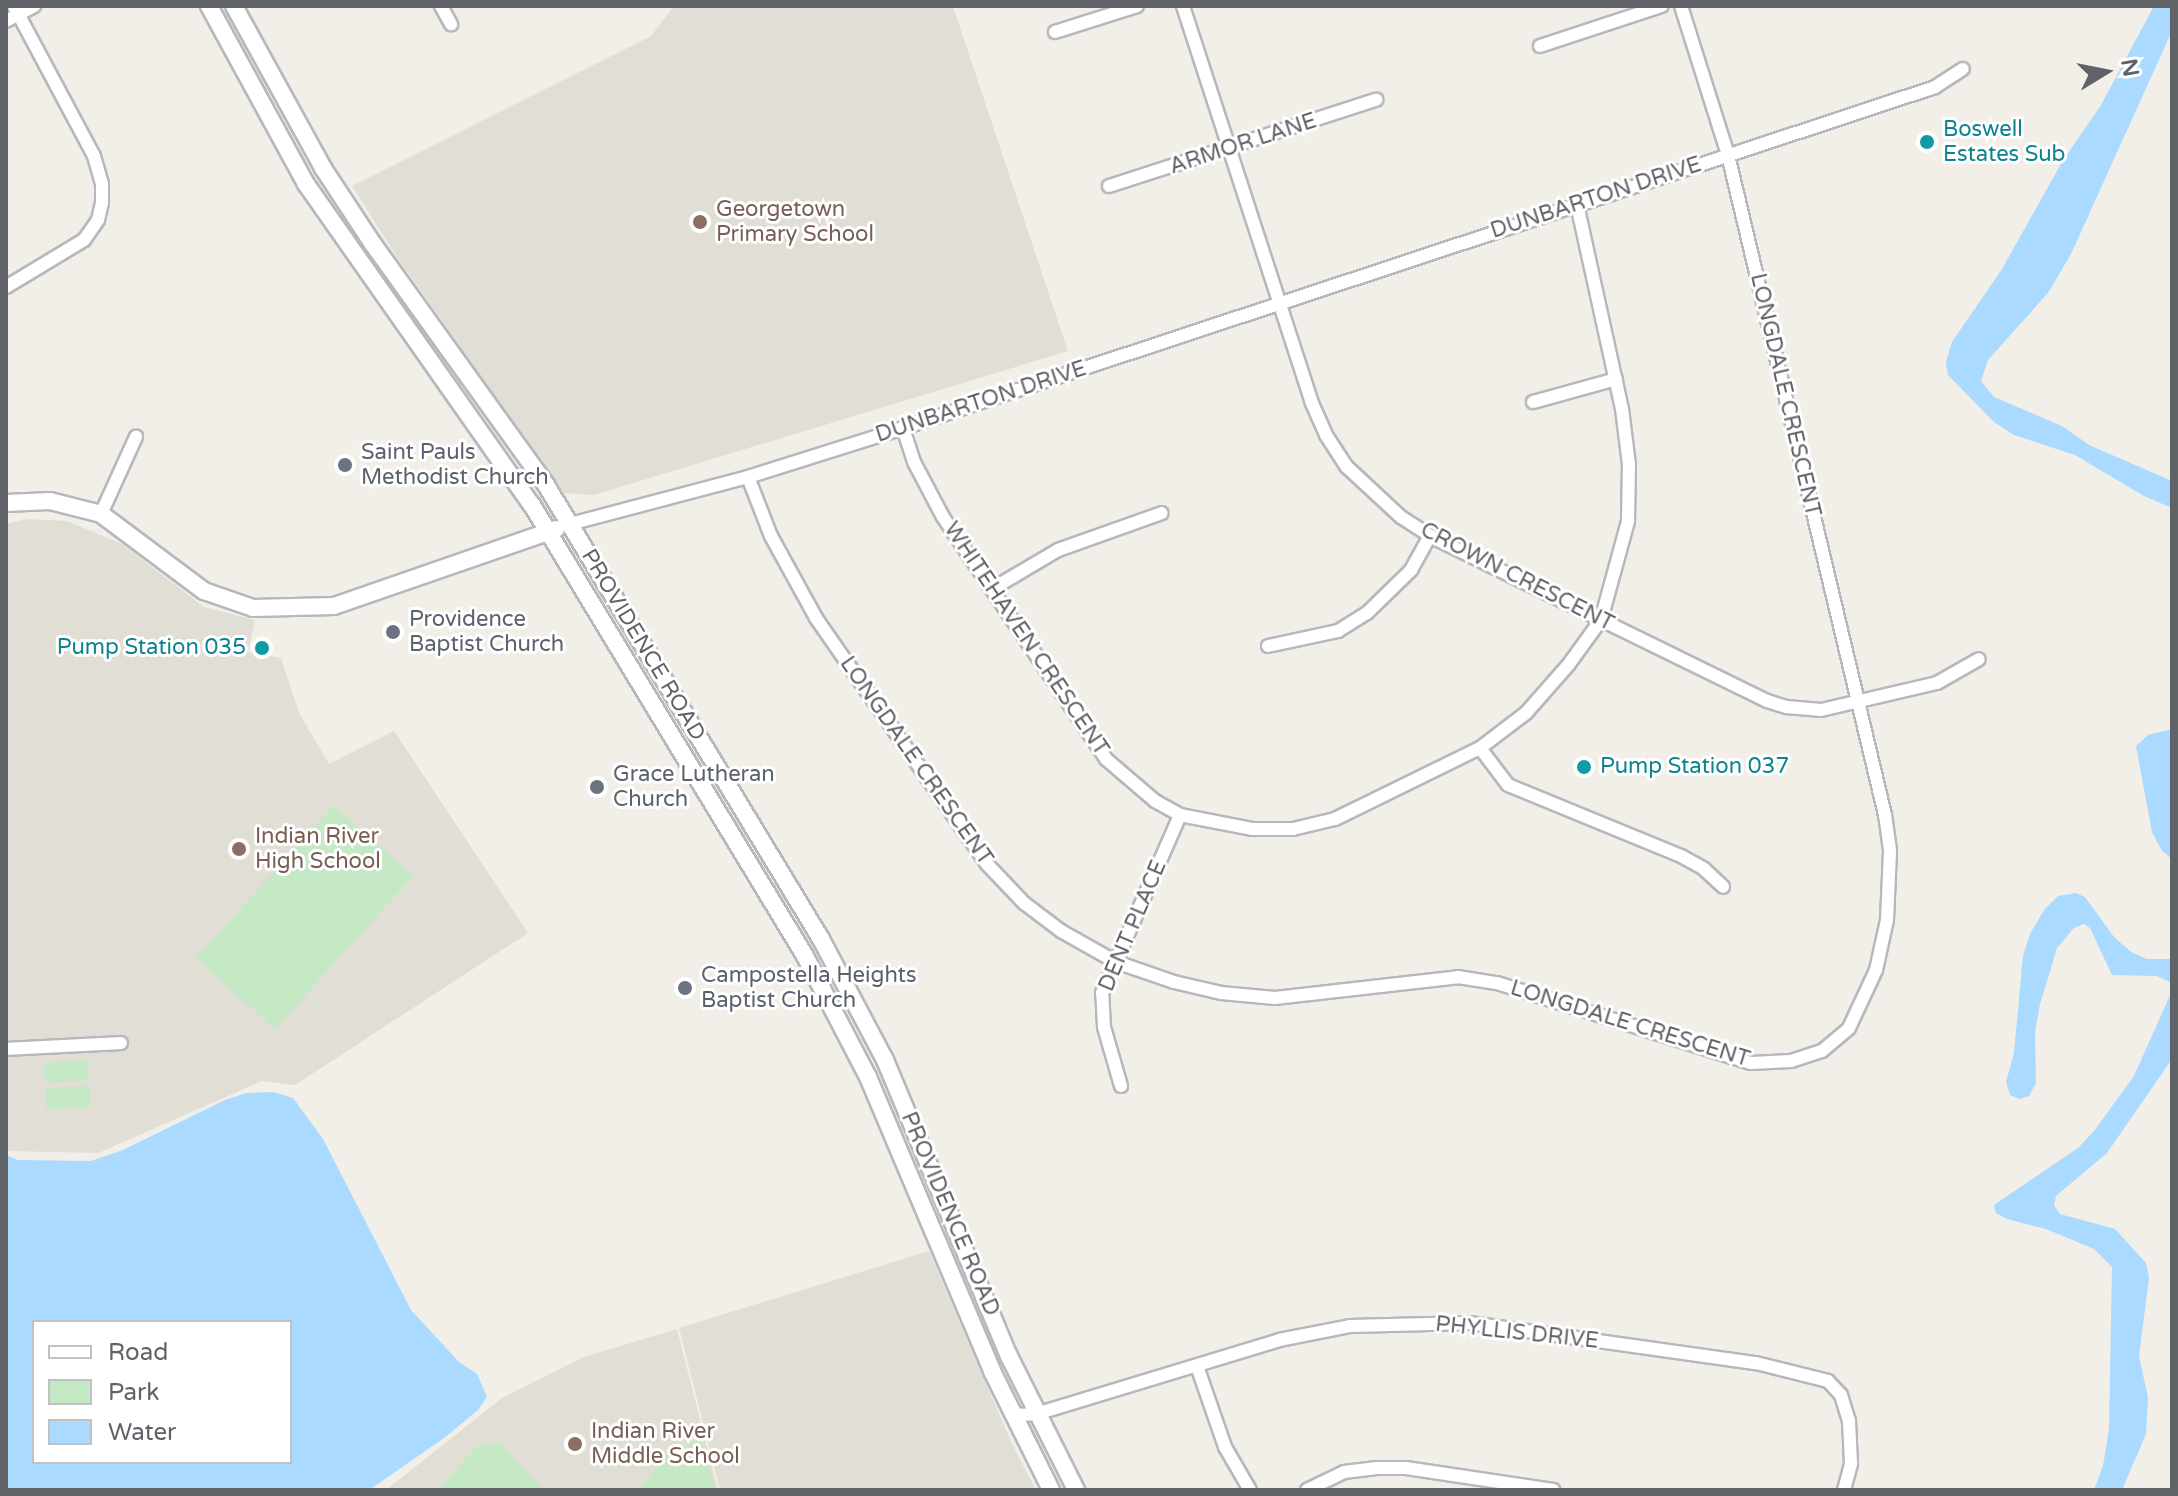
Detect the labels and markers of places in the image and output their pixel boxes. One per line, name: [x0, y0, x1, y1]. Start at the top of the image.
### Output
place label: Boswell Estates Sub: [1943, 116, 2065, 168]
marker: Boswell Estates Sub: [1918, 133, 1936, 151]
place label: Georgetown Primary School: [716, 196, 874, 248]
marker: Georgetown Primary School: [691, 213, 709, 231]
place label: Saint Pauls Methodist Church: [361, 439, 549, 490]
marker: Saint Pauls Methodist Church: [336, 456, 354, 474]
place label: Providence Baptist Church: [409, 606, 564, 658]
marker: Providence Baptist Church: [384, 623, 402, 641]
place label: Pump Station 035: [57, 635, 246, 661]
marker: Pump Station 035: [253, 639, 271, 657]
place label: Pump Station 037: [1600, 754, 1789, 780]
marker: Pump Station 037: [1575, 758, 1593, 776]
place label: Grace Lutheran Church: [613, 761, 775, 812]
marker: Grace Lutheran Church: [588, 778, 606, 796]
place label: Indian River High School: [255, 823, 381, 874]
marker: Indian River High School: [230, 840, 248, 858]
place label: Campostella Heights Baptist Church: [701, 962, 917, 1014]
marker: Campostella Heights Baptist Church: [676, 979, 694, 997]
place label: Indian River Middle School: [591, 1418, 740, 1470]
marker: Indian River Middle School: [566, 1435, 584, 1453]

